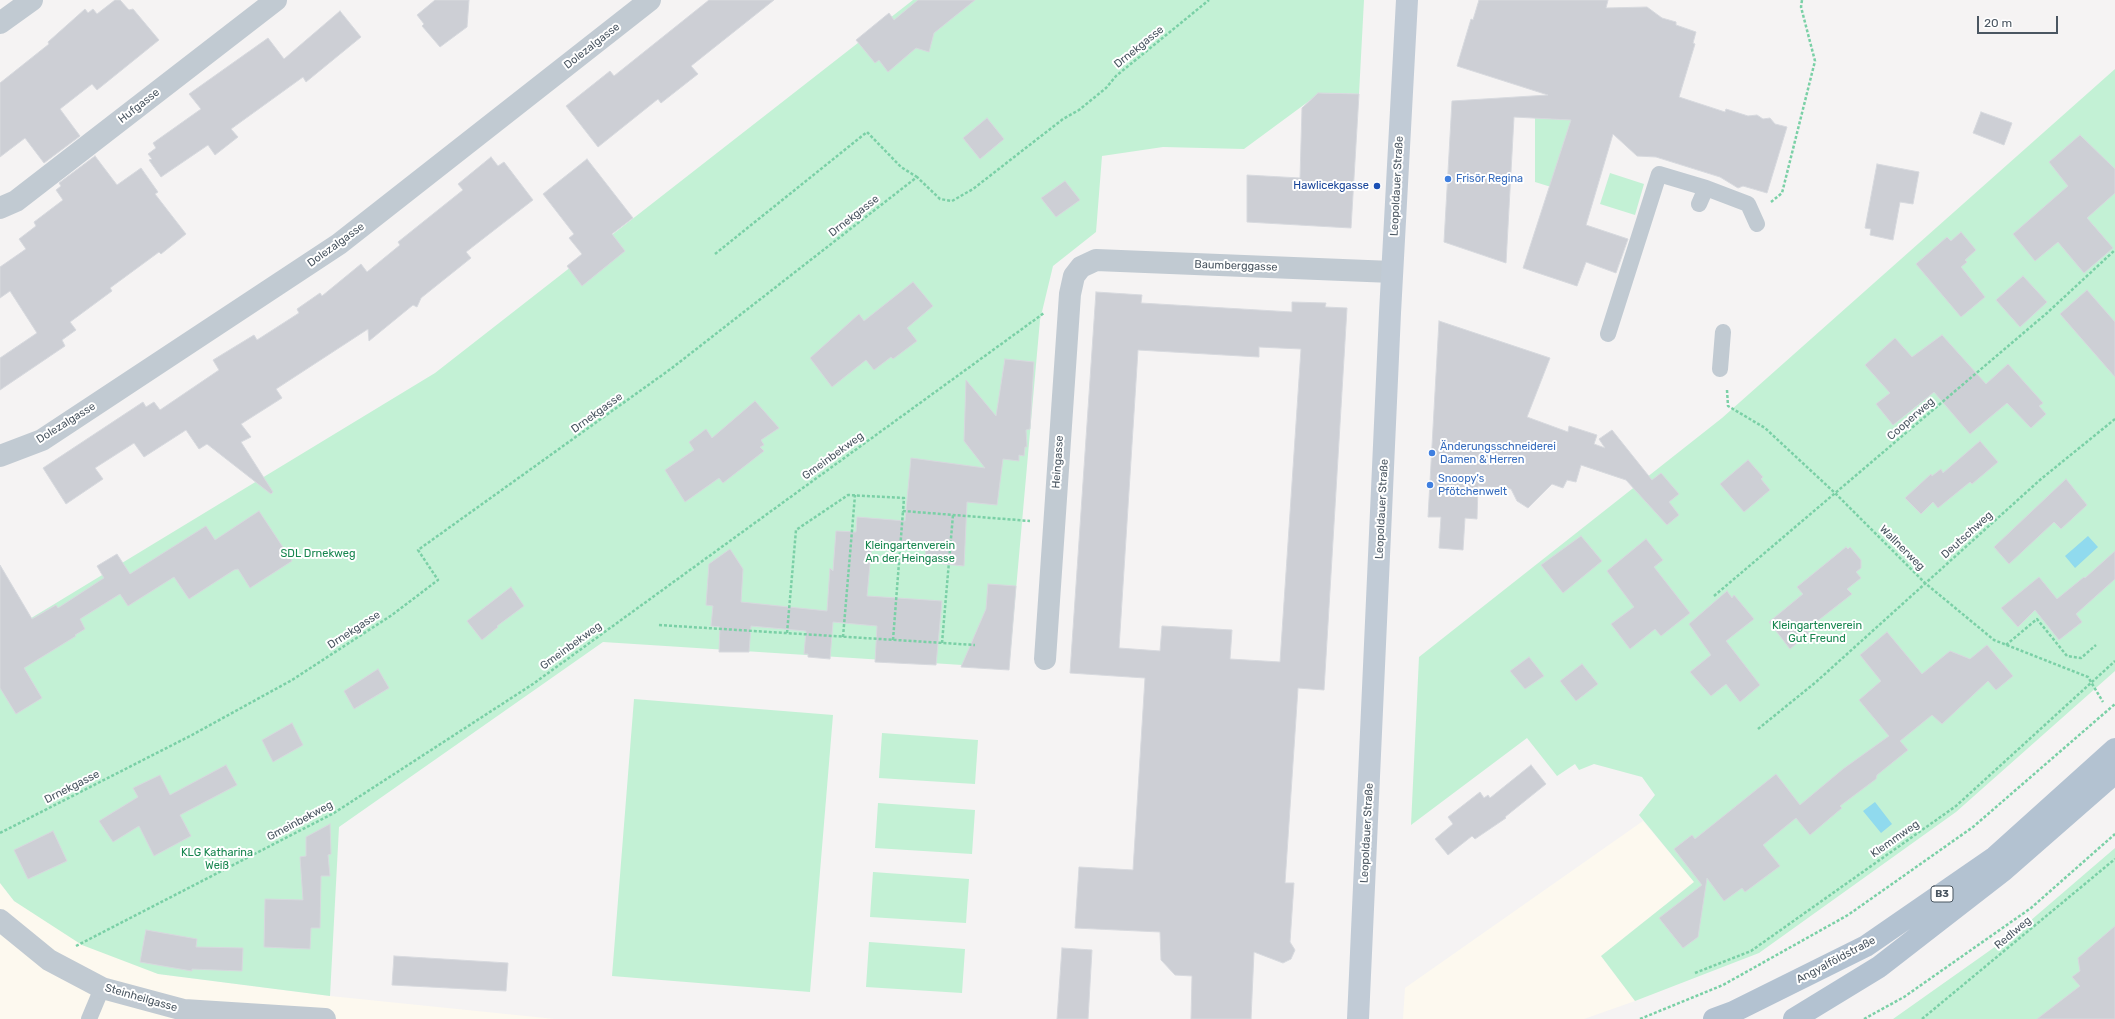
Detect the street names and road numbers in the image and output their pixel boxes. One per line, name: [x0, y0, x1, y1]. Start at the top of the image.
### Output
street label: Dolezalgasse: [562, 20, 622, 72]
street label: Drnekgasse: [1112, 23, 1166, 71]
street label: Hufgasse: [116, 86, 162, 126]
street label: Leopoldauer Straße: [1388, 136, 1406, 236]
street label: Drnekgasse: [826, 192, 882, 240]
street label: Dolezalgasse: [305, 220, 367, 270]
street label: Baumberggasse: [1194, 258, 1278, 274]
street label: Drnekgasse: [569, 390, 625, 436]
street label: Cooperweg: [1885, 395, 1937, 443]
street label: Dolezalgasse: [34, 400, 98, 446]
street label: Gmeinbekweg: [800, 429, 866, 483]
street label: Heingasse: [1050, 435, 1066, 489]
street label: Leopoldauer Straße: [1373, 459, 1391, 559]
street label: Deutschweg: [1939, 509, 1995, 561]
street label: Wallnerweg: [1877, 523, 1927, 573]
street label: Drnekgasse: [325, 608, 383, 652]
street label: Gmeinbekweg: [538, 619, 604, 673]
street label: Drnekgasse: [42, 767, 102, 807]
street label: Leopoldauer Straße: [1358, 783, 1376, 883]
street label: Gmeinbekweg: [265, 798, 335, 844]
street label: Klemmweg: [1868, 817, 1922, 861]
road number: B3: [1931, 886, 1953, 902]
street label: Redlweg: [1992, 914, 2034, 952]
street label: Angyalföldstraße: [1794, 934, 1878, 986]
street label: Steinheilgasse: [103, 981, 179, 1015]

